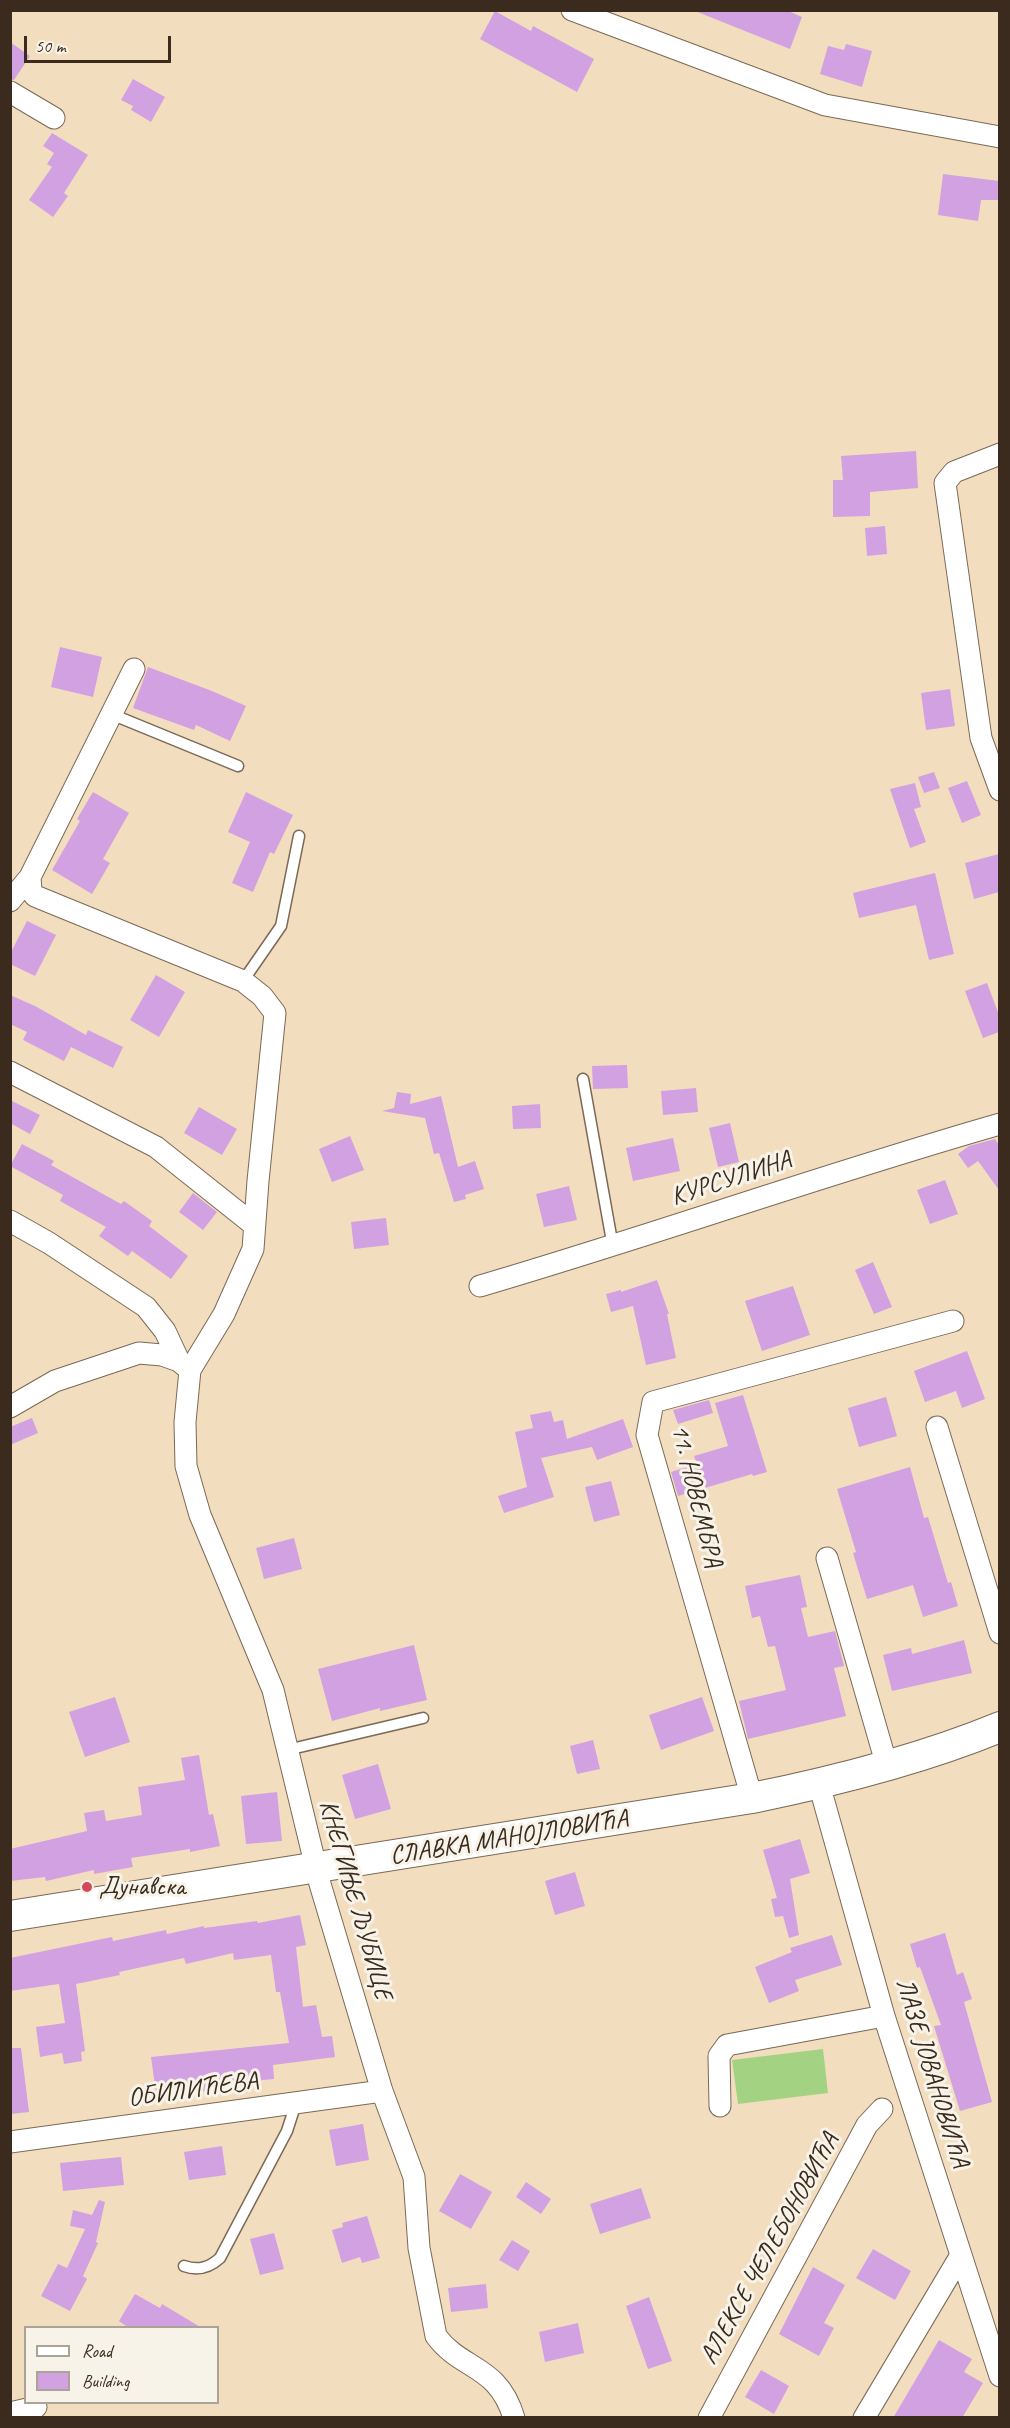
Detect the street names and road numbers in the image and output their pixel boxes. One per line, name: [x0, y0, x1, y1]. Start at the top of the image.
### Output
street label: КУРСУЛИНА: [667, 1145, 795, 1213]
street label: 11. НОВЕМБРА: [663, 1421, 729, 1571]
street label: КНЕГИЊЕ ЉУБИЦЕ: [312, 1797, 398, 2003]
street label: СЛАВКА МАНОЈЛОВИЋА: [388, 1804, 630, 1872]
street label: ЛАЗЕ ЈОВАНОВИЋА: [888, 1975, 976, 2171]
street label: ОБИЛИЋЕВА: [126, 2065, 260, 2115]
street label: АЛЕКСЕ ЧЕЛЕБОНОВИЋА: [694, 2128, 846, 2370]

